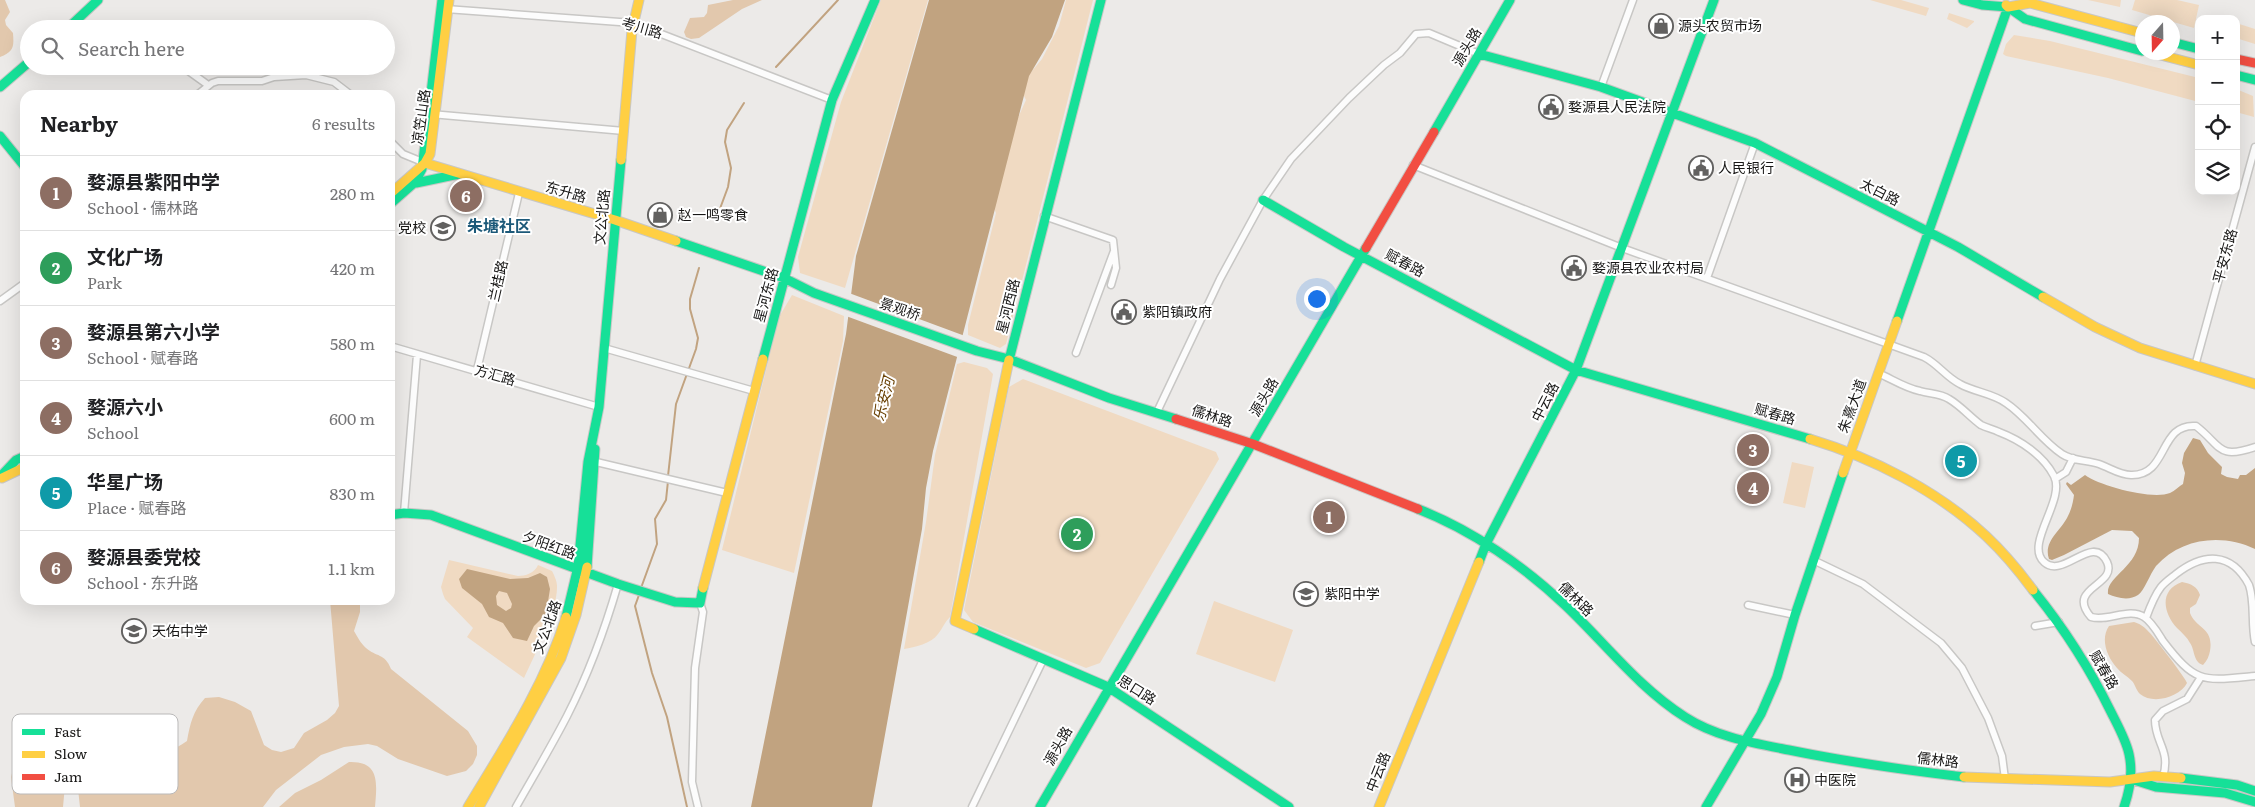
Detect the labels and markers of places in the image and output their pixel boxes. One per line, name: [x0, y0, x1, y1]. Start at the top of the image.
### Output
shop icon: 源头农贸市场: [1648, 13, 1674, 39]
place label: 源头农贸市场: [1678, 15, 1762, 35]
public building icon: 婺源县人民法院: [1538, 94, 1564, 120]
place label: 婺源县人民法院: [1568, 96, 1666, 116]
public building icon: 人民银行: [1688, 155, 1714, 181]
place label: 人民银行: [1718, 157, 1774, 177]
pin: 6: [450, 177, 482, 215]
shop icon: 赵一鸣零食: [647, 202, 673, 228]
place label: 赵一鸣零食: [677, 204, 748, 224]
school or university icon: 党校: [430, 215, 456, 241]
place label: 党校: [398, 217, 426, 237]
public building icon: 婺源县农业农村局: [1561, 255, 1587, 281]
place label: 婺源县农业农村局: [1592, 257, 1704, 277]
public building icon: 紫阳镇政府: [1111, 299, 1137, 325]
place label: 紫阳镇政府: [1142, 301, 1212, 321]
pin: 3: [1737, 431, 1769, 469]
pin: 5: [1945, 442, 1977, 480]
pin: 4: [1737, 469, 1769, 507]
pin: 1: [1313, 498, 1345, 536]
pin: 2: [1061, 515, 1093, 553]
school or university icon: 紫阳中学: [1293, 581, 1319, 607]
place label: 紫阳中学: [1324, 583, 1380, 603]
school or university icon: 天佑中学: [121, 618, 147, 644]
place label: 天佑中学: [152, 620, 208, 640]
hospital icon: 中医院: [1784, 767, 1810, 793]
place label: 中医院: [1814, 769, 1856, 789]

